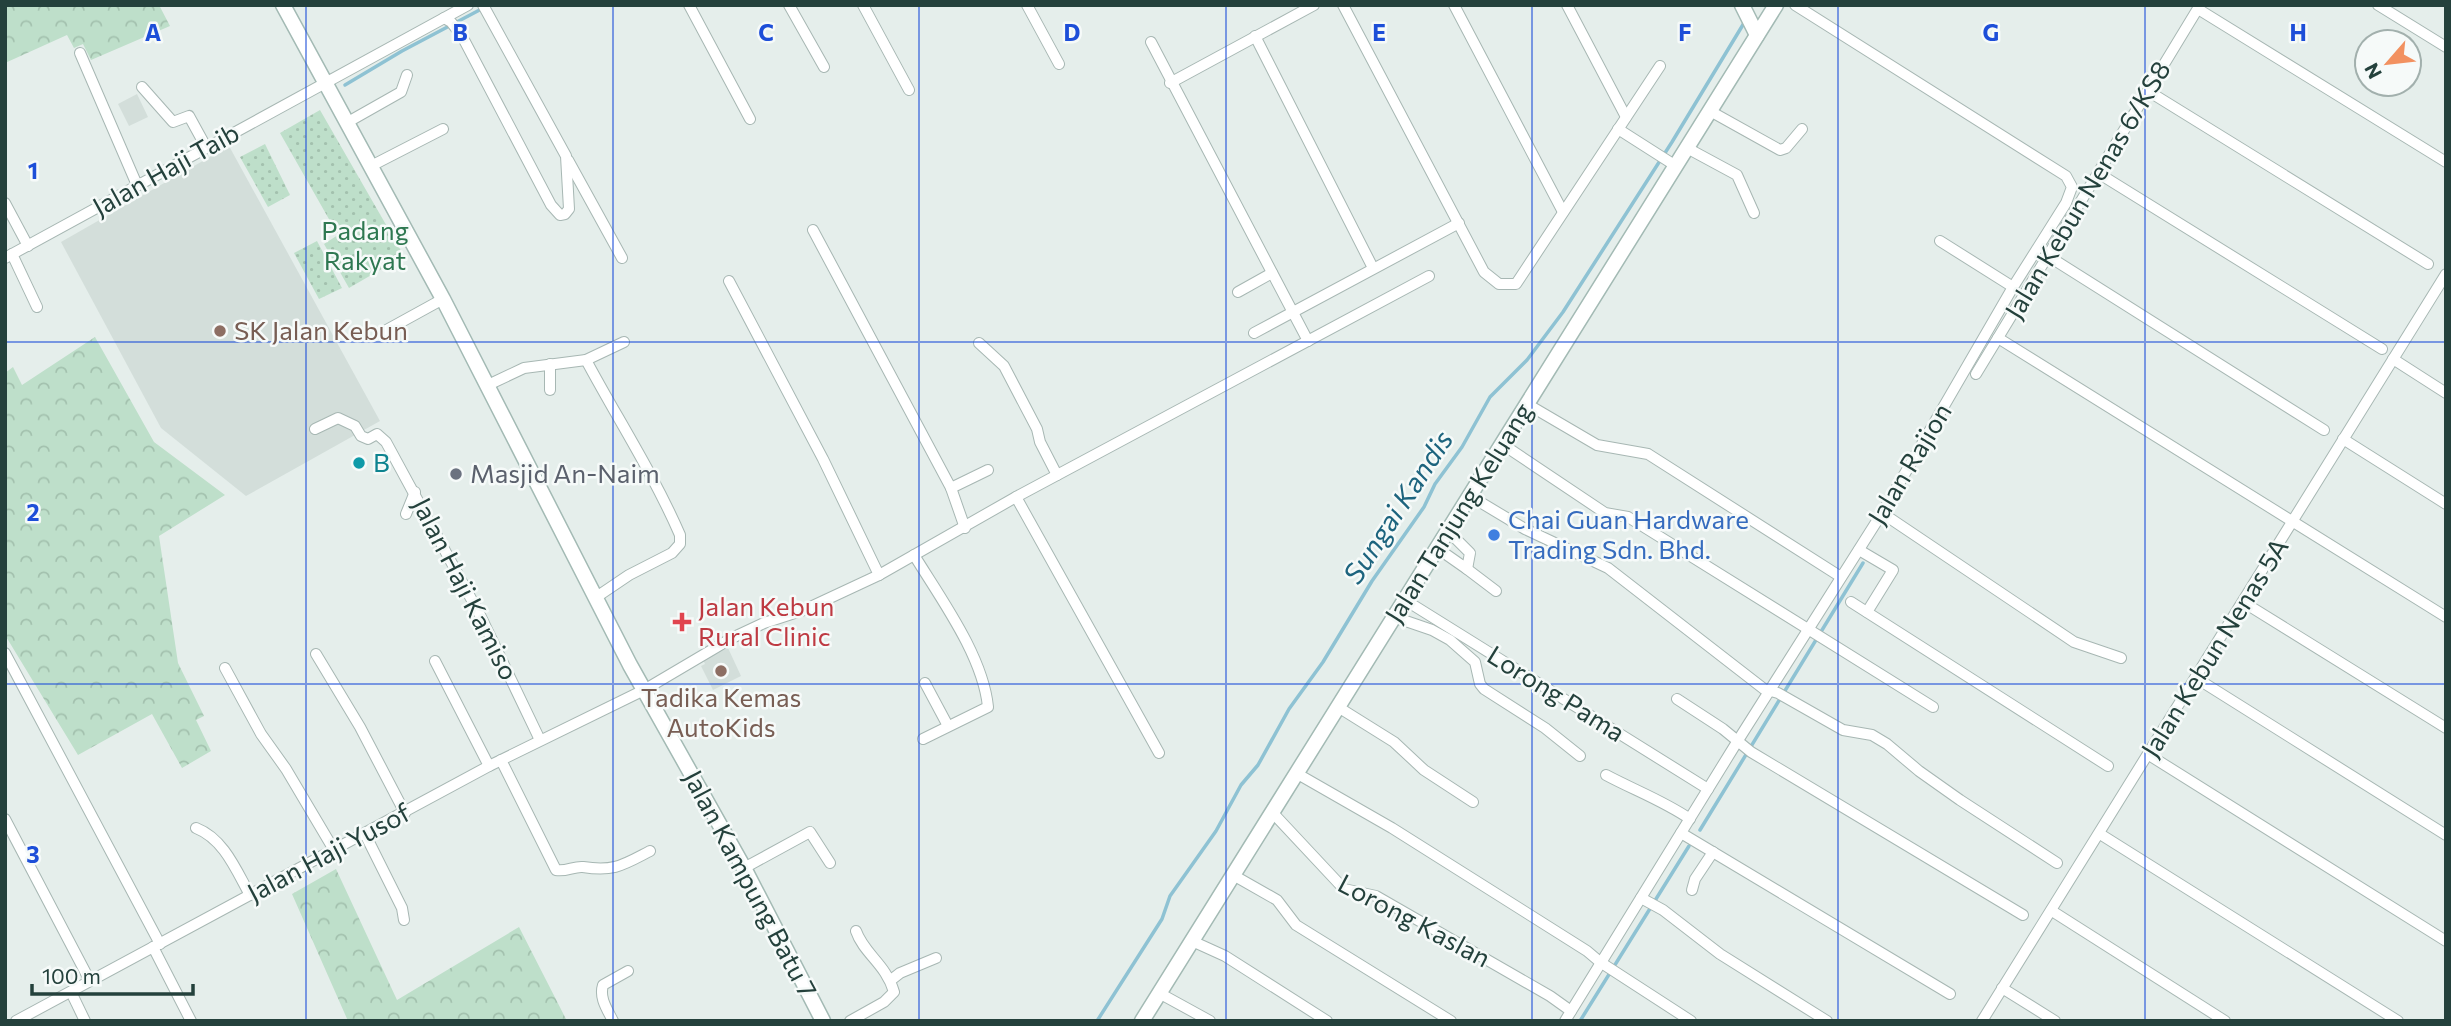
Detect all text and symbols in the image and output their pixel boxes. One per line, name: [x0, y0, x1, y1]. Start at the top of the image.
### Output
text: A: [145, 18, 162, 46]
text: B: [452, 18, 468, 46]
text: C: [758, 18, 774, 46]
text: D: [1064, 18, 1081, 46]
text: E: [1372, 18, 1386, 46]
text: F: [1678, 18, 1692, 46]
text: G: [1983, 18, 1999, 46]
text: H: [2289, 18, 2307, 46]
north arrow: [2353, 28, 2423, 98]
street label: Jalan Kebun Nenas 6/KS8: [1997, 55, 2176, 324]
text: N: [2359, 60, 2386, 83]
street label: Jalan Haji Taib: [87, 116, 244, 222]
text: 1: [28, 156, 38, 184]
park label: Padang Rakyat: [321, 214, 409, 275]
place label: SK Jalan Kebun: [234, 314, 408, 345]
marker: SK Jalan Kebun: [212, 323, 228, 339]
street label: Jalan Tanjung Keluang: [1377, 397, 1538, 628]
street label: Jalan Rajion: [1860, 397, 1957, 529]
water label: Sungai Kandis: [1335, 423, 1459, 589]
place label: B: [373, 446, 390, 477]
marker: B: [351, 455, 367, 471]
place label: Masjid An-Naim: [470, 457, 660, 488]
marker: Masjid An-Naim: [448, 466, 464, 482]
street label: Jalan Haji Kamiso: [407, 492, 526, 685]
text: 2: [26, 498, 40, 526]
place label: Chai Guan Hardware Trading Sdn. Bhd.: [1508, 503, 1749, 564]
marker: Chai Guan Hardware Trading Sdn. Bhd.: [1486, 527, 1502, 543]
street label: Jalan Kebun Nenas 5A: [2134, 532, 2294, 762]
place label: Jalan Kebun Rural Clinic: [698, 590, 834, 651]
marker: Jalan Kebun Rural Clinic: [672, 612, 692, 632]
street label: Lorong Pama: [1482, 638, 1631, 747]
marker: Tadika Kemas AutoKids: [713, 663, 729, 679]
place label: Tadika Kemas AutoKids: [641, 681, 801, 742]
street label: Jalan Kampung Batu 7: [678, 764, 824, 1002]
street label: Jalan Haji Yusof: [242, 795, 416, 908]
text: 3: [26, 840, 40, 868]
street label: Lorong Kaslan: [1333, 867, 1496, 973]
scale bar: [32, 953, 192, 997]
text: 100 m: [42, 963, 101, 988]

